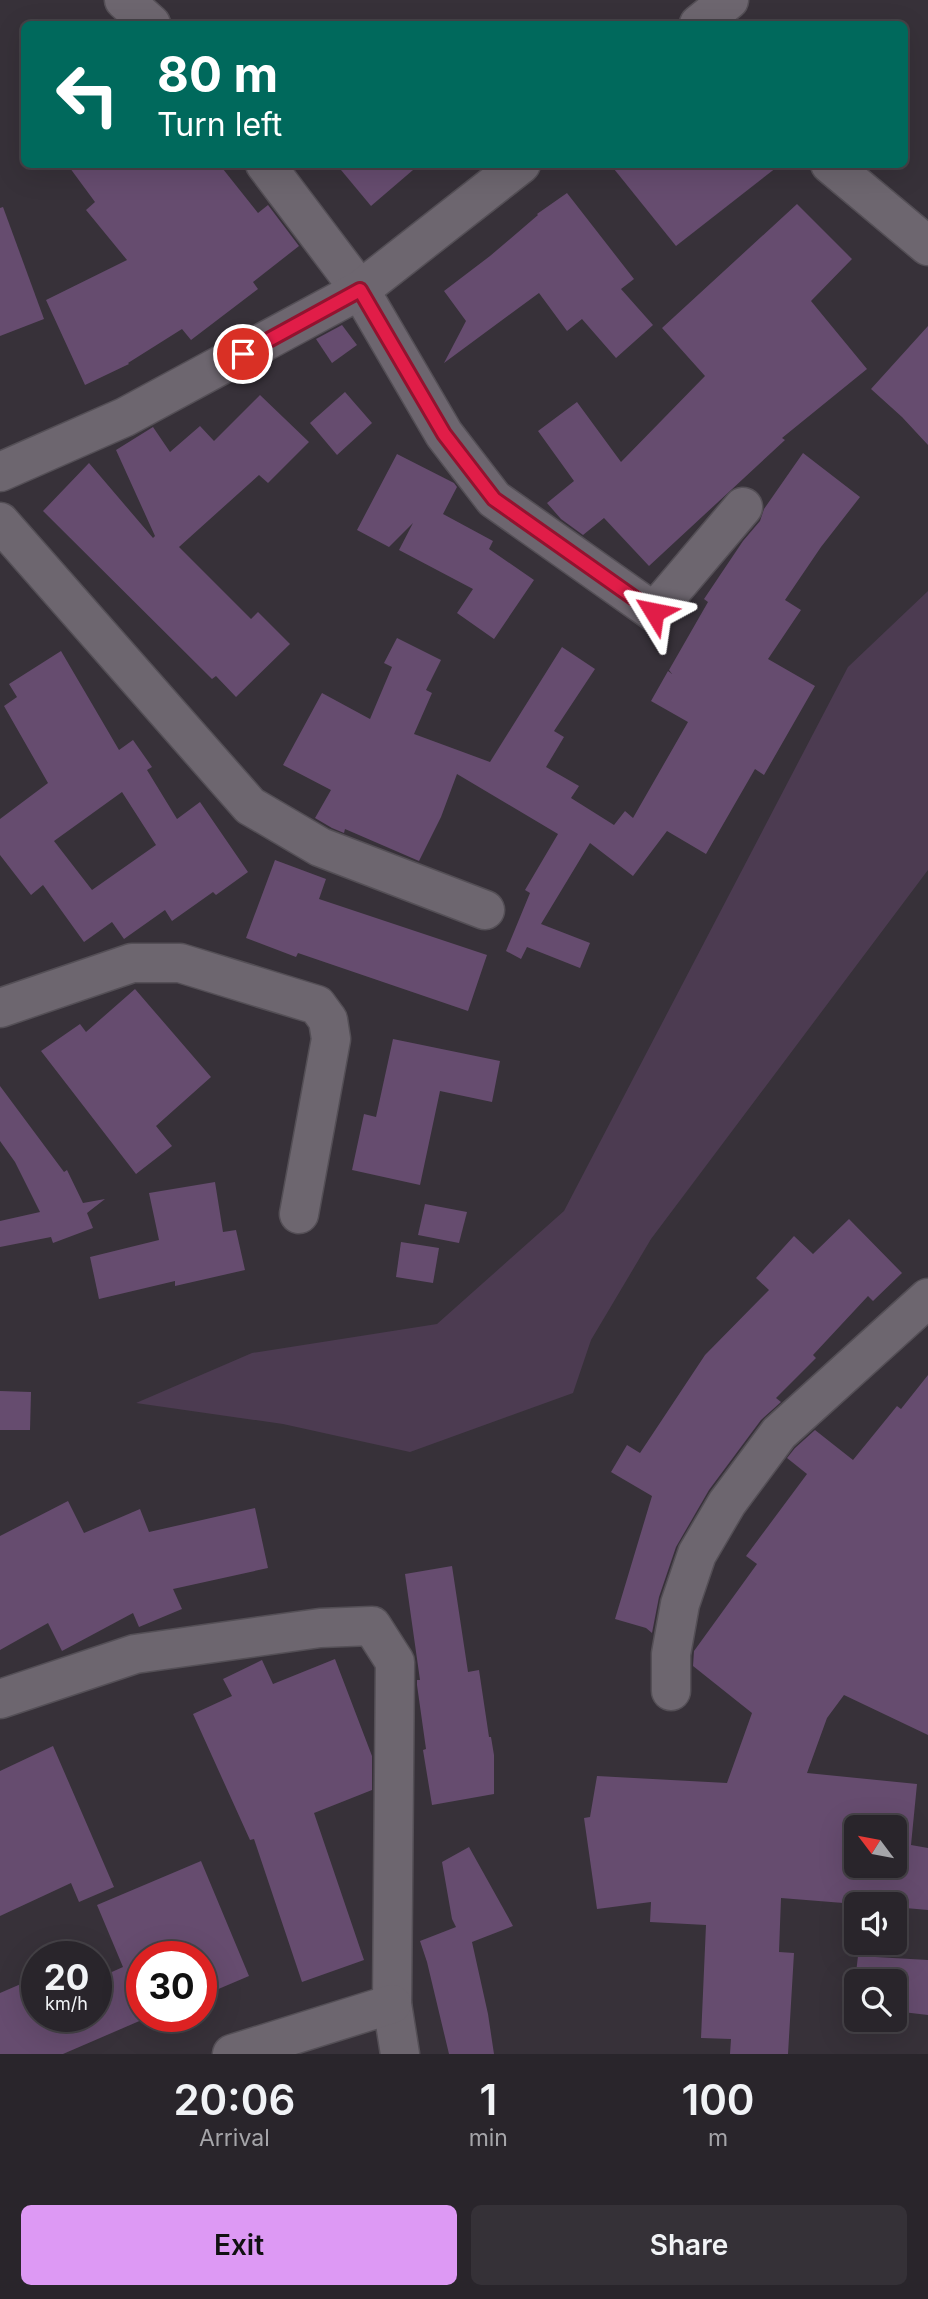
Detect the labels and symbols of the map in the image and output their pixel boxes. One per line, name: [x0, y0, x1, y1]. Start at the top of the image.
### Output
pin: [213, 324, 273, 384]
position arrow: [617, 575, 691, 649]
north arrow: [844, 1815, 906, 1878]
speed limit sign: 30: [126, 1941, 217, 2032]

